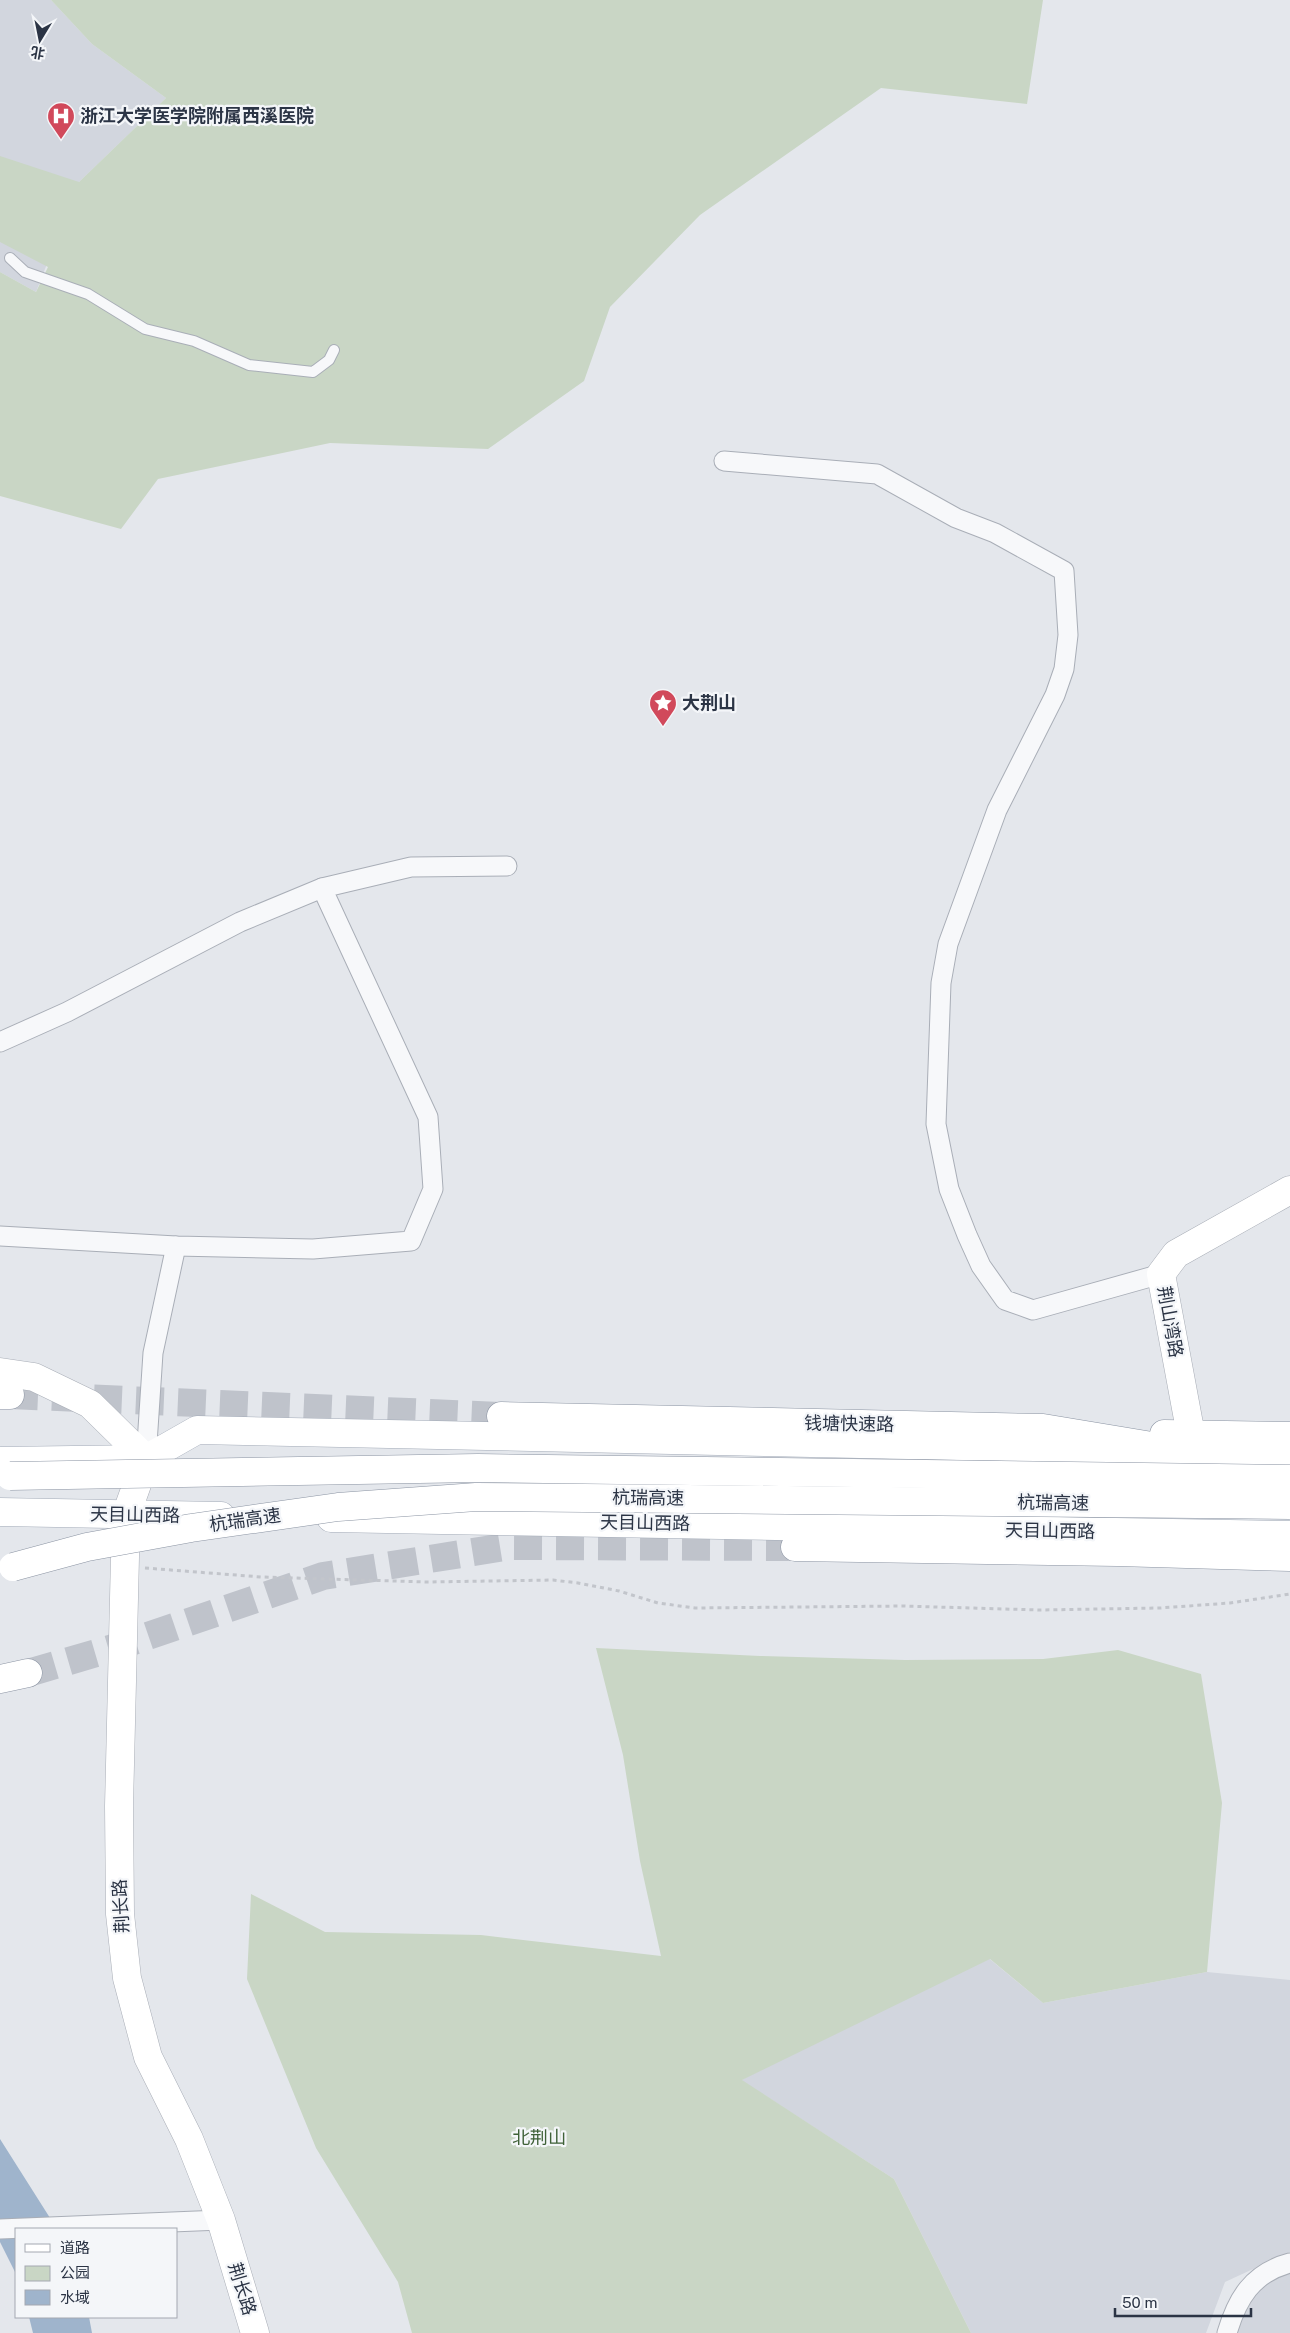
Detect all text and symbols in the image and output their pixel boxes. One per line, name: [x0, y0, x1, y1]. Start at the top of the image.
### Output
north arrow: [15, 15, 65, 65]
text: 北: [29, 44, 46, 62]
hospital icon: 浙江大学医学院附属西溪医院: [46, 101, 76, 140]
place label: 浙江大学医学院附属西溪医院: [80, 105, 314, 126]
place icon: 大荆山: [648, 688, 678, 727]
place label: 大荆山: [682, 692, 736, 713]
street label: 荆山湾路: [1154, 1285, 1187, 1359]
street label: 钱塘快速路: [804, 1412, 894, 1435]
street label: 杭瑞高速: [612, 1486, 684, 1509]
street label: 杭瑞高速: [1017, 1491, 1089, 1514]
street label: 天目山西路: [90, 1503, 180, 1526]
street label: 杭瑞高速: [208, 1504, 282, 1535]
street label: 天目山西路: [600, 1511, 690, 1534]
street label: 天目山西路: [1005, 1519, 1095, 1542]
street label: 荆长路: [109, 1879, 132, 1934]
park label: 北荆山: [512, 2127, 566, 2148]
legend: [15, 2228, 178, 2318]
text: 道路: [60, 2239, 90, 2256]
street label: 荆长路: [225, 2260, 260, 2318]
text: 公园: [60, 2264, 90, 2281]
scale bar: [1115, 2286, 1251, 2318]
text: 水域: [60, 2289, 90, 2306]
text: 50 m: [1122, 2294, 1157, 2311]

